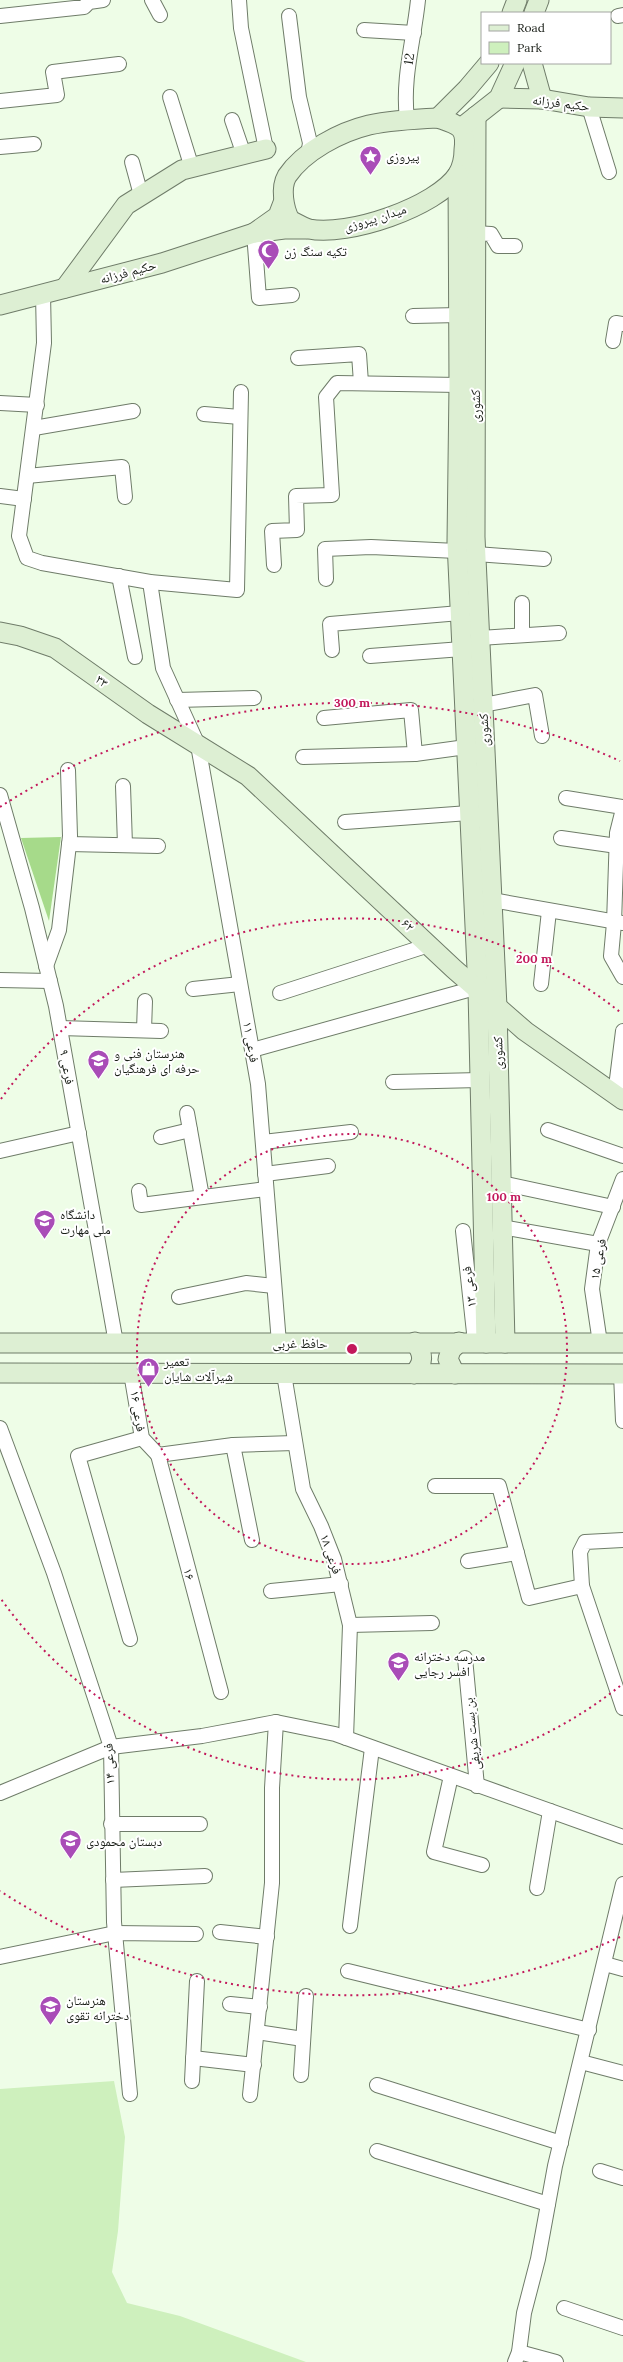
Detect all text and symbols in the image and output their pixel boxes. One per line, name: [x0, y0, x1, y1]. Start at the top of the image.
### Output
legend: [481, 12, 611, 64]
text: Road: [517, 20, 545, 35]
text: Park: [517, 40, 543, 55]
street label: 12: [400, 52, 418, 66]
street label: حکیم فرزانه: [531, 91, 591, 115]
place icon: پیروزی: [358, 143, 384, 176]
place label: پیروزی: [386, 148, 420, 165]
street label: میدان پیروزی: [342, 200, 408, 236]
mosque icon: تکیه سنگ زن: [255, 238, 281, 271]
place label: تکیه سنگ زن: [284, 243, 347, 260]
street label: حکیم فرزانه: [98, 256, 158, 288]
street label: کشوری: [467, 389, 484, 423]
street label: ۳۳: [92, 671, 112, 691]
text: 300 m: [334, 695, 370, 710]
street label: کشوری: [475, 712, 493, 747]
street label: ۶۲: [398, 915, 418, 935]
text: 200 m: [516, 951, 552, 966]
street label: فرعی ۱۱: [239, 1020, 263, 1064]
street label: کشوری: [489, 1036, 507, 1070]
place label: هنرستان فنی و حرفه ای فرهنگیان: [114, 1045, 200, 1077]
school or university icon: هنرستان فنی و حرفه ای فرهنگیان: [85, 1047, 111, 1080]
street label: فرعی ۹: [56, 1048, 78, 1086]
text: 100 m: [487, 1189, 521, 1204]
place label: دانشگاه ملی مهارت: [60, 1206, 111, 1238]
school or university icon: دانشگاه ملی مهارت: [31, 1208, 57, 1241]
street label: فرعی ۱۵: [586, 1237, 610, 1281]
street label: فرعی ۱۳: [458, 1265, 480, 1309]
street label: حافظ غربی: [273, 1335, 327, 1352]
centre of rings: [345, 1342, 359, 1356]
place label: تعمیر شیرآلات شایان: [163, 1353, 233, 1385]
shop icon: تعمیر شیرآلات شایان: [135, 1355, 161, 1388]
street label: فرعی ۱۶: [126, 1389, 150, 1433]
street label: فرعی ۱۸: [316, 1532, 346, 1576]
street label: ۱۶: [179, 1566, 199, 1582]
place label: مدرسه دخترانه افسر رجایی: [414, 1648, 485, 1680]
school or university icon: مدرسه دخترانه افسر رجایی: [386, 1650, 412, 1683]
street label: بن بست شریفی: [460, 1697, 484, 1771]
street label: فرعی ۱۴: [99, 1743, 119, 1785]
school or university icon: دبستان محمودی: [57, 1828, 83, 1861]
place label: دبستان محمودی: [86, 1833, 162, 1850]
place label: هنرستان دخترانه تقوی: [66, 1992, 129, 2024]
school or university icon: هنرستان دخترانه تقوی: [38, 1994, 64, 2027]

